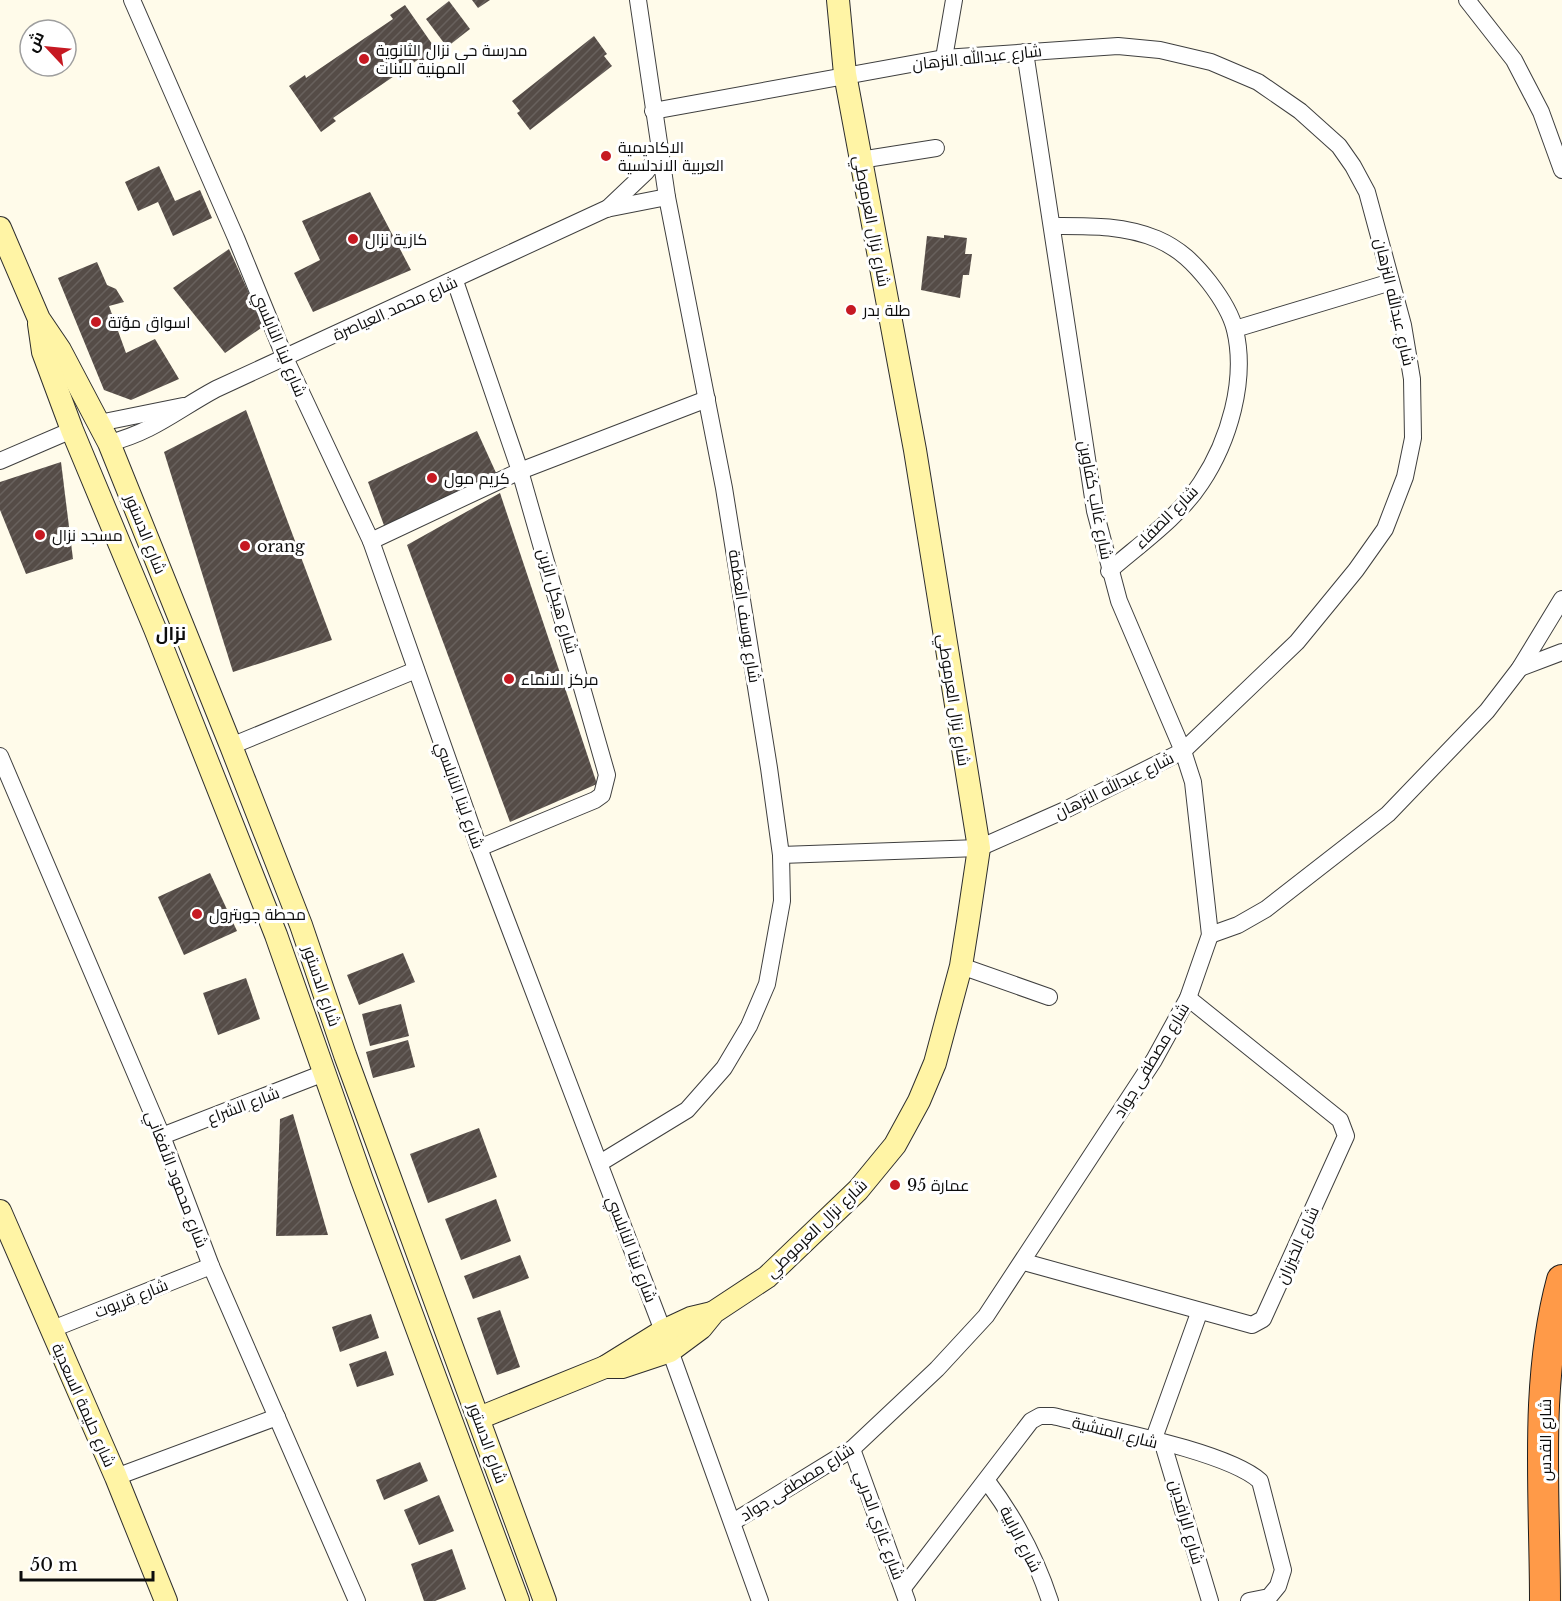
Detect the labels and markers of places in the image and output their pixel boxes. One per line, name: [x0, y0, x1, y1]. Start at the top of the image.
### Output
place label: مدرسة حي نزال الثانوية المهنية للبنات: [376, 40, 528, 79]
marker: مدرسة حي نزال الثانوية المهنية للبنات: [357, 52, 371, 66]
place label: الاكاديمية العربية الاندلسية: [618, 137, 724, 175]
marker: الاكاديمية العربية الاندلسية: [599, 149, 613, 163]
place label: كازية نزال: [365, 229, 427, 250]
marker: كازية نزال: [346, 232, 360, 246]
place label: طلة بدر: [862, 300, 911, 320]
marker: طلة بدر: [844, 303, 858, 317]
place label: اسواق مؤتة: [108, 312, 191, 333]
marker: اسواق مؤتة: [89, 315, 103, 329]
place label: كريم مول: [444, 468, 510, 490]
marker: كريم مول: [425, 471, 439, 485]
place label: مسجد نزال: [52, 525, 123, 546]
marker: مسجد نزال: [33, 528, 47, 542]
place label: orang: [257, 536, 305, 556]
marker: orang: [238, 539, 252, 553]
place label: مركز الانماء: [521, 669, 599, 689]
marker: مركز الانماء: [502, 672, 516, 686]
place label: محطة جوبترول: [209, 904, 306, 925]
marker: محطة جوبترول: [190, 907, 204, 921]
place label: عمارة 95: [907, 1175, 970, 1195]
marker: عمارة 95: [888, 1178, 902, 1192]

